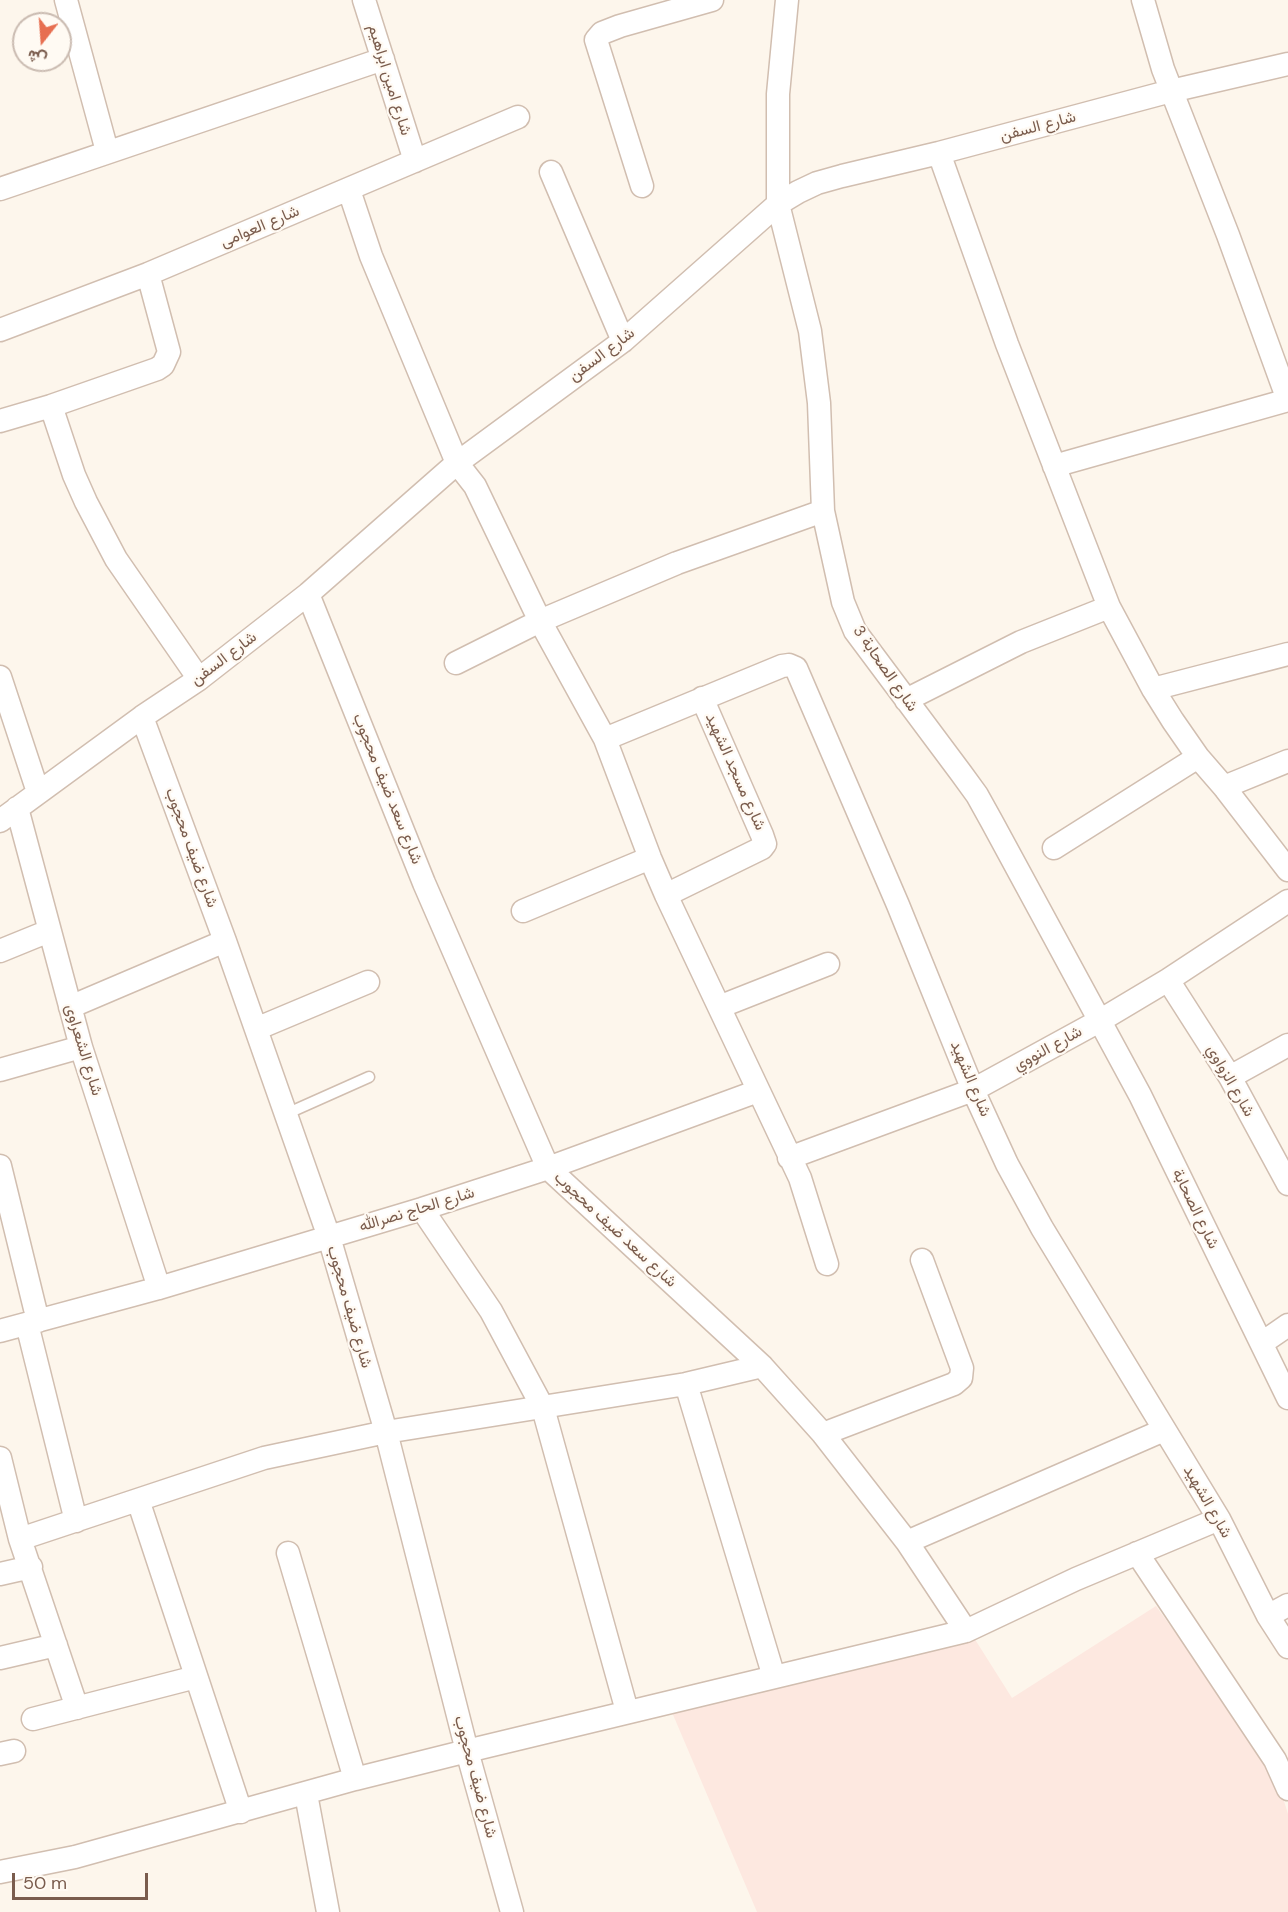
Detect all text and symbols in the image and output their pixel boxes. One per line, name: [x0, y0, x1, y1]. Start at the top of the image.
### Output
north arrow: [12, 12, 72, 72]
street label: شارع امين ابراهيم: [363, 22, 415, 138]
text: ش: [25, 45, 49, 71]
street label: شارع السفن: [998, 108, 1078, 146]
street label: شارع العوامى: [218, 202, 302, 252]
street label: شارع السفن: [565, 324, 639, 386]
street label: شارع الصحابة 3: [848, 622, 922, 716]
street label: شارع السفن: [187, 628, 261, 690]
street label: شارع مسجد الشهيد: [701, 710, 769, 834]
street label: شارع سعد ضيف محجوب: [348, 711, 426, 867]
street label: شارع ضيف محجوب: [160, 785, 222, 911]
street label: شارع الشعراوى: [60, 1002, 106, 1098]
street label: شارع النووي: [1010, 1022, 1086, 1076]
street label: شارع الشهيد: [945, 1038, 995, 1120]
street label: شارع الزواوي: [1202, 1042, 1258, 1120]
street label: شارع الصحابة: [1167, 1166, 1223, 1252]
street label: شارع سعد ضيف محجوب: [550, 1168, 680, 1292]
street label: شارع الحاج نصرالله: [357, 1183, 477, 1237]
street label: شارع ضيف محجوب: [322, 1244, 376, 1370]
street label: شارع الشهيد: [1179, 1462, 1235, 1542]
street label: شارع ضيف محجوب: [449, 1714, 501, 1840]
scale bar: [15, 1861, 152, 1899]
text: 50 m: [23, 1871, 67, 1895]

